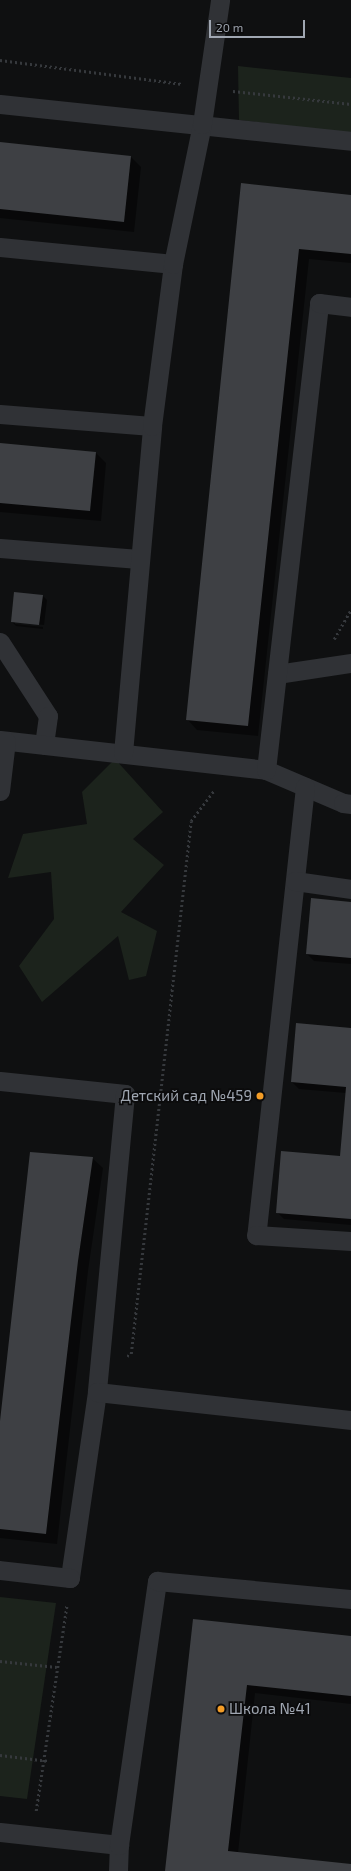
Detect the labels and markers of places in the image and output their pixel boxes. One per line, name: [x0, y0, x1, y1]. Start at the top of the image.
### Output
place label: Детский сад №459: [121, 1087, 252, 1105]
marker: Детский сад №459: [255, 1091, 265, 1101]
place label: Школа №41: [229, 1700, 311, 1718]
marker: Школа №41: [216, 1704, 226, 1714]

